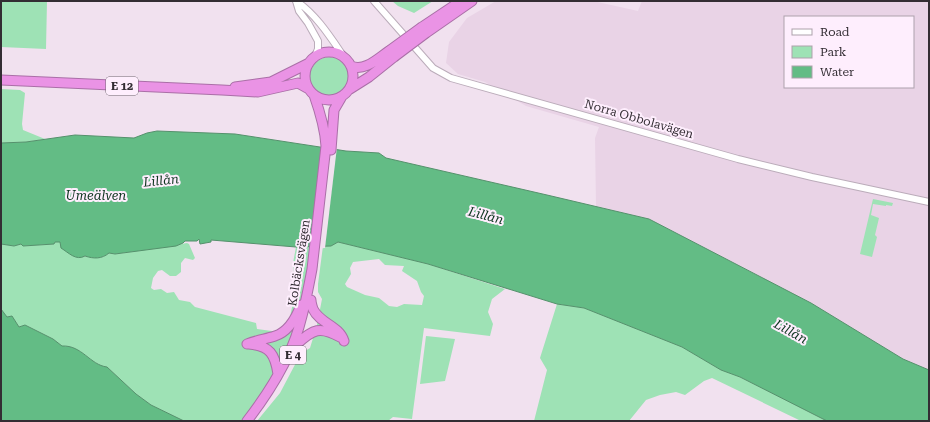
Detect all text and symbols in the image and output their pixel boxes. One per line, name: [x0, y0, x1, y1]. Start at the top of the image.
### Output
legend: [784, 16, 914, 88]
text: Road: [820, 25, 850, 39]
text: Park: [820, 45, 847, 59]
text: Water: [820, 65, 854, 79]
road number: E 12: [106, 77, 138, 95]
street label: Norra Obbolavägen: [583, 97, 695, 141]
water label: Lillån: [142, 171, 180, 190]
water label: Umeälven: [66, 188, 126, 203]
water label: Lillån: [466, 203, 505, 227]
street label: Kolbäcksvägen: [285, 218, 313, 307]
water label: Lillån: [771, 316, 810, 347]
road number: E 4: [280, 346, 306, 364]

